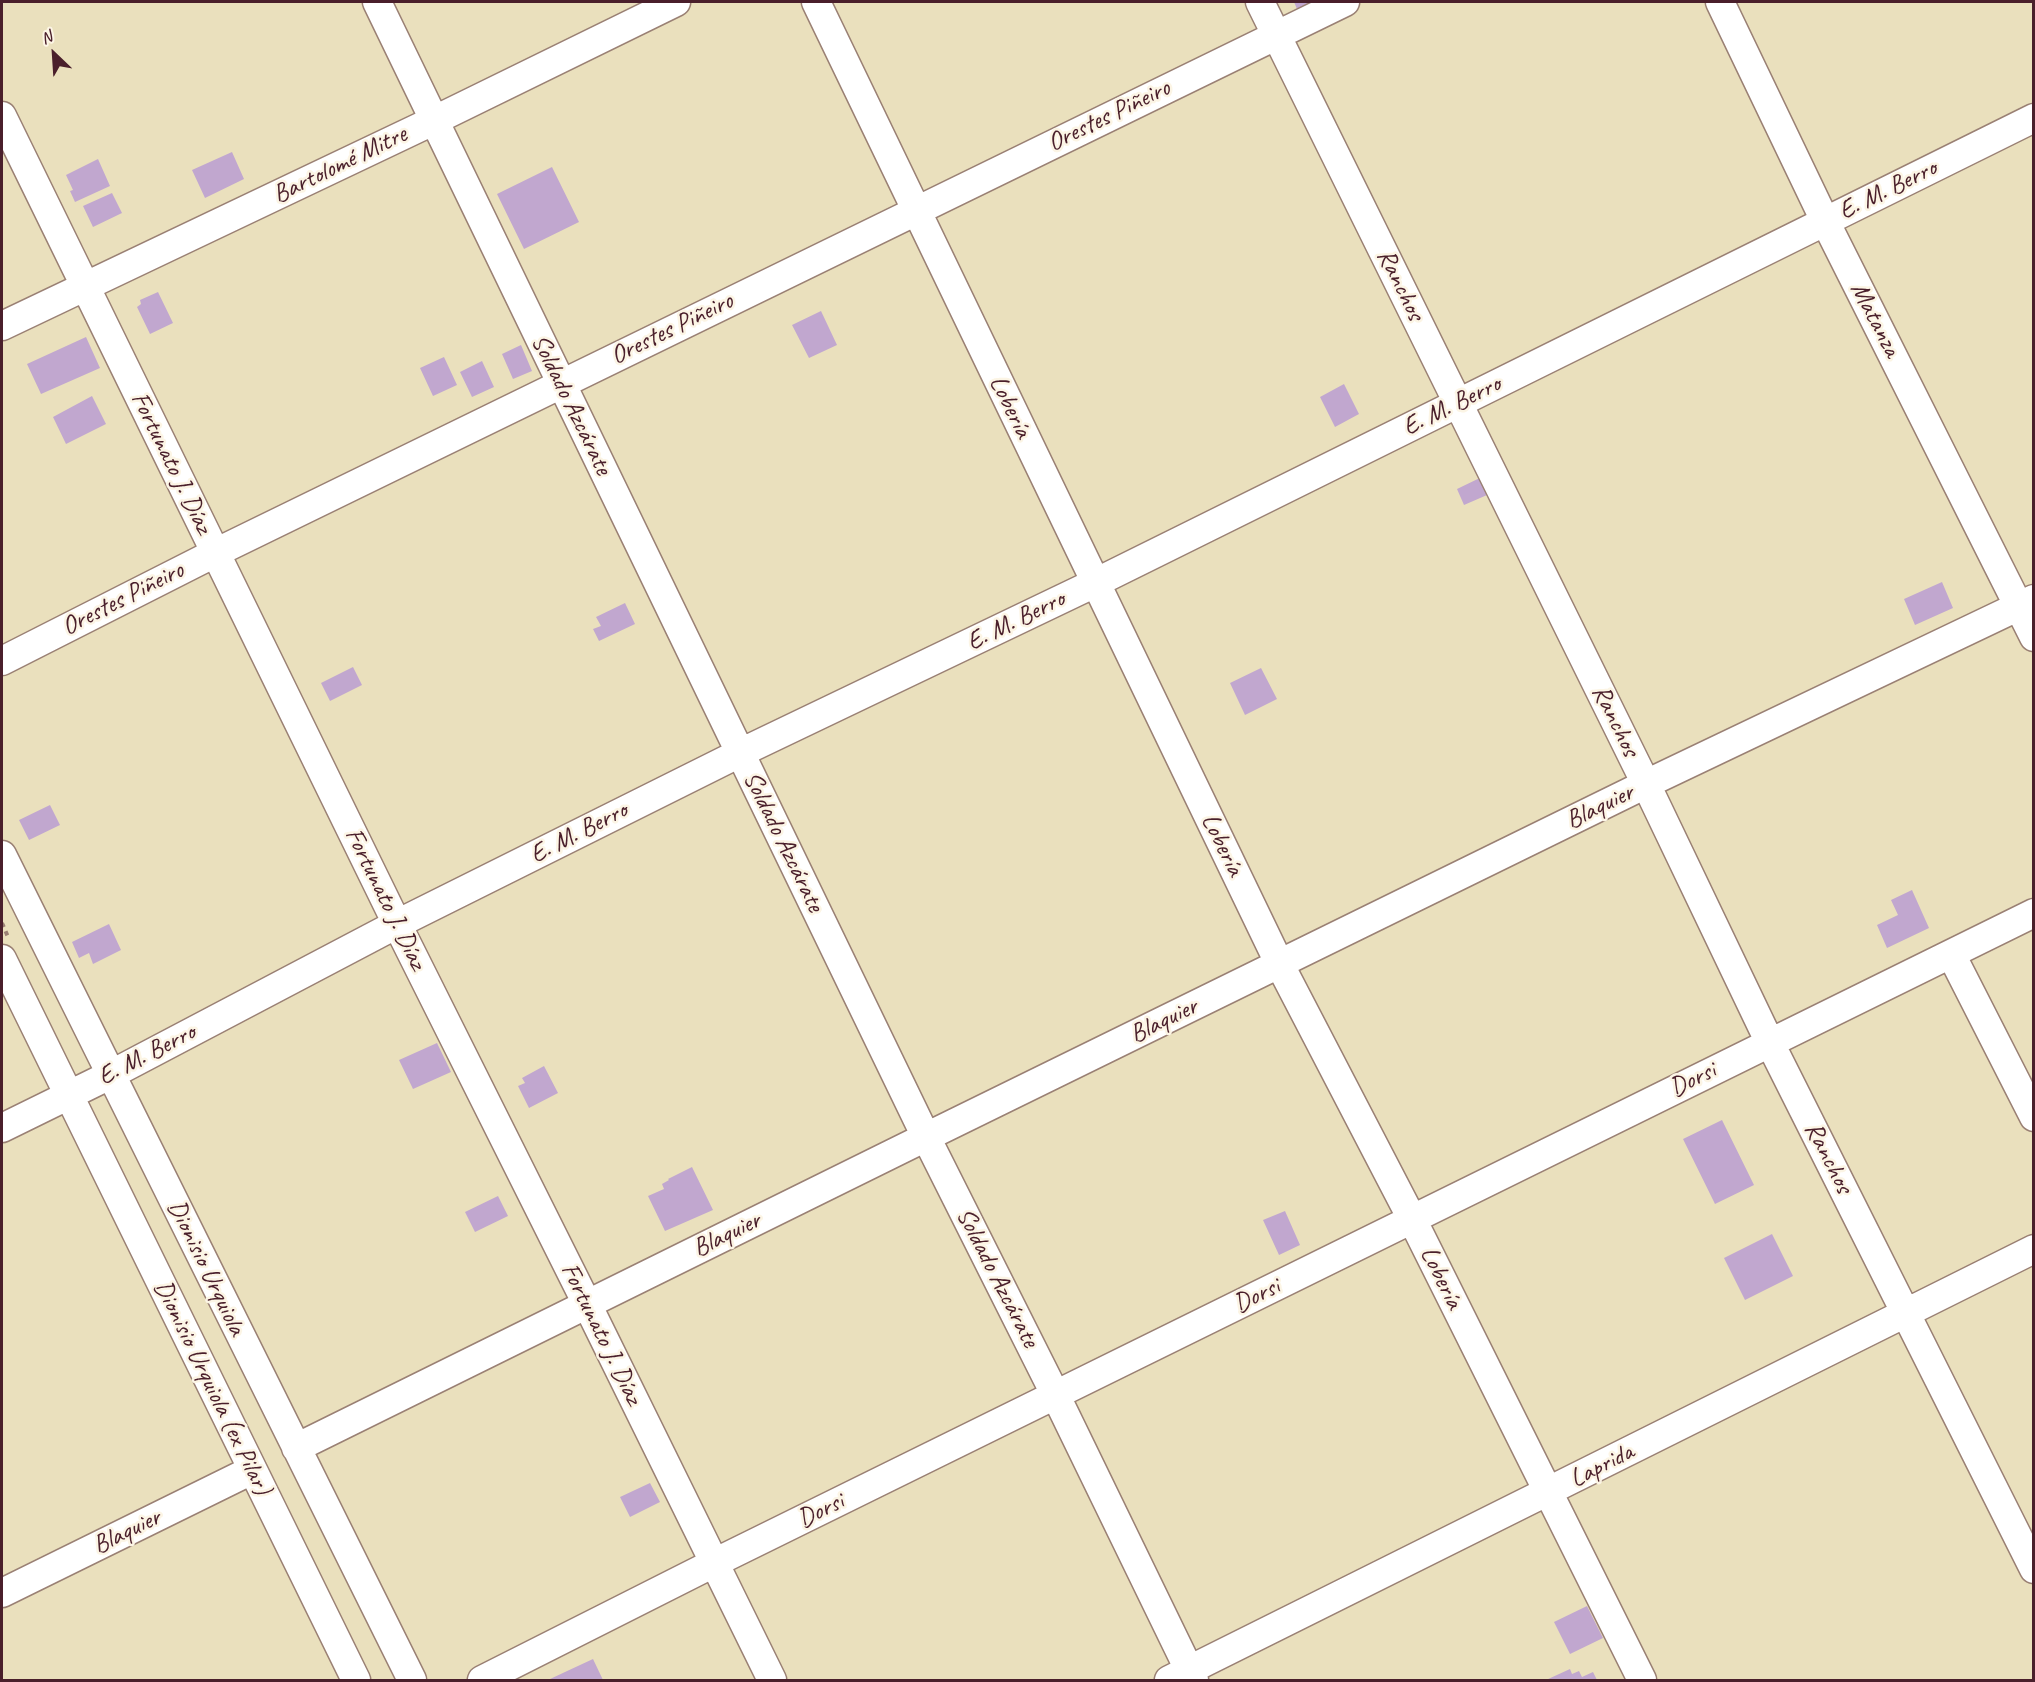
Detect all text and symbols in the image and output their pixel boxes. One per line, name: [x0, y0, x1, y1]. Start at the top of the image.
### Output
north arrow: [24, 24, 84, 84]
text: N: [38, 27, 55, 49]
street label: Orestes Piñeiro: [1043, 73, 1175, 159]
street label: Bartolomé Mitre: [268, 119, 412, 211]
street label: E. M. Berro: [1834, 153, 1942, 227]
street label: Ranchos: [1369, 244, 1431, 326]
street label: Matanza: [1843, 277, 1907, 363]
street label: Orestes Piñeiro: [606, 286, 738, 372]
street label: Soldado Azcárate: [524, 330, 618, 480]
street label: E. M. Berro: [1398, 369, 1506, 443]
street label: Lobería: [982, 371, 1038, 443]
street label: Fortunato J. Díaz: [123, 387, 219, 539]
street label: Orestes Piñeiro: [57, 555, 189, 643]
street label: E. M. Berro: [962, 584, 1070, 658]
street label: Ranchos: [1584, 680, 1646, 762]
street label: Soldado Azcárate: [736, 767, 830, 917]
street label: Blaquier: [1561, 777, 1639, 837]
street label: E. M. Berro: [525, 795, 633, 871]
street label: Lobería: [1194, 809, 1250, 881]
street label: Fortunato J. Díaz: [337, 823, 433, 975]
street label: Blaquier: [1125, 991, 1203, 1051]
street label: E. M. Berro: [93, 1017, 201, 1093]
street label: Dorsi: [1665, 1056, 1721, 1104]
street label: Ranchos: [1797, 1117, 1859, 1199]
street label: Dionisio Urquiola: [160, 1195, 252, 1341]
street label: Soldado Azcárate: [949, 1203, 1045, 1353]
street label: Blaquier: [688, 1205, 766, 1265]
street label: Lobería: [1413, 1242, 1469, 1314]
street label: Fortunato J. Díaz: [553, 1258, 649, 1410]
street label: Dorsi: [1229, 1272, 1285, 1320]
street label: Dionisio Urquiola (ex Pilar): [146, 1276, 278, 1500]
street label: Laprida: [1565, 1437, 1639, 1495]
street label: Dorsi: [793, 1487, 849, 1535]
street label: Blaquier: [88, 1502, 166, 1562]

